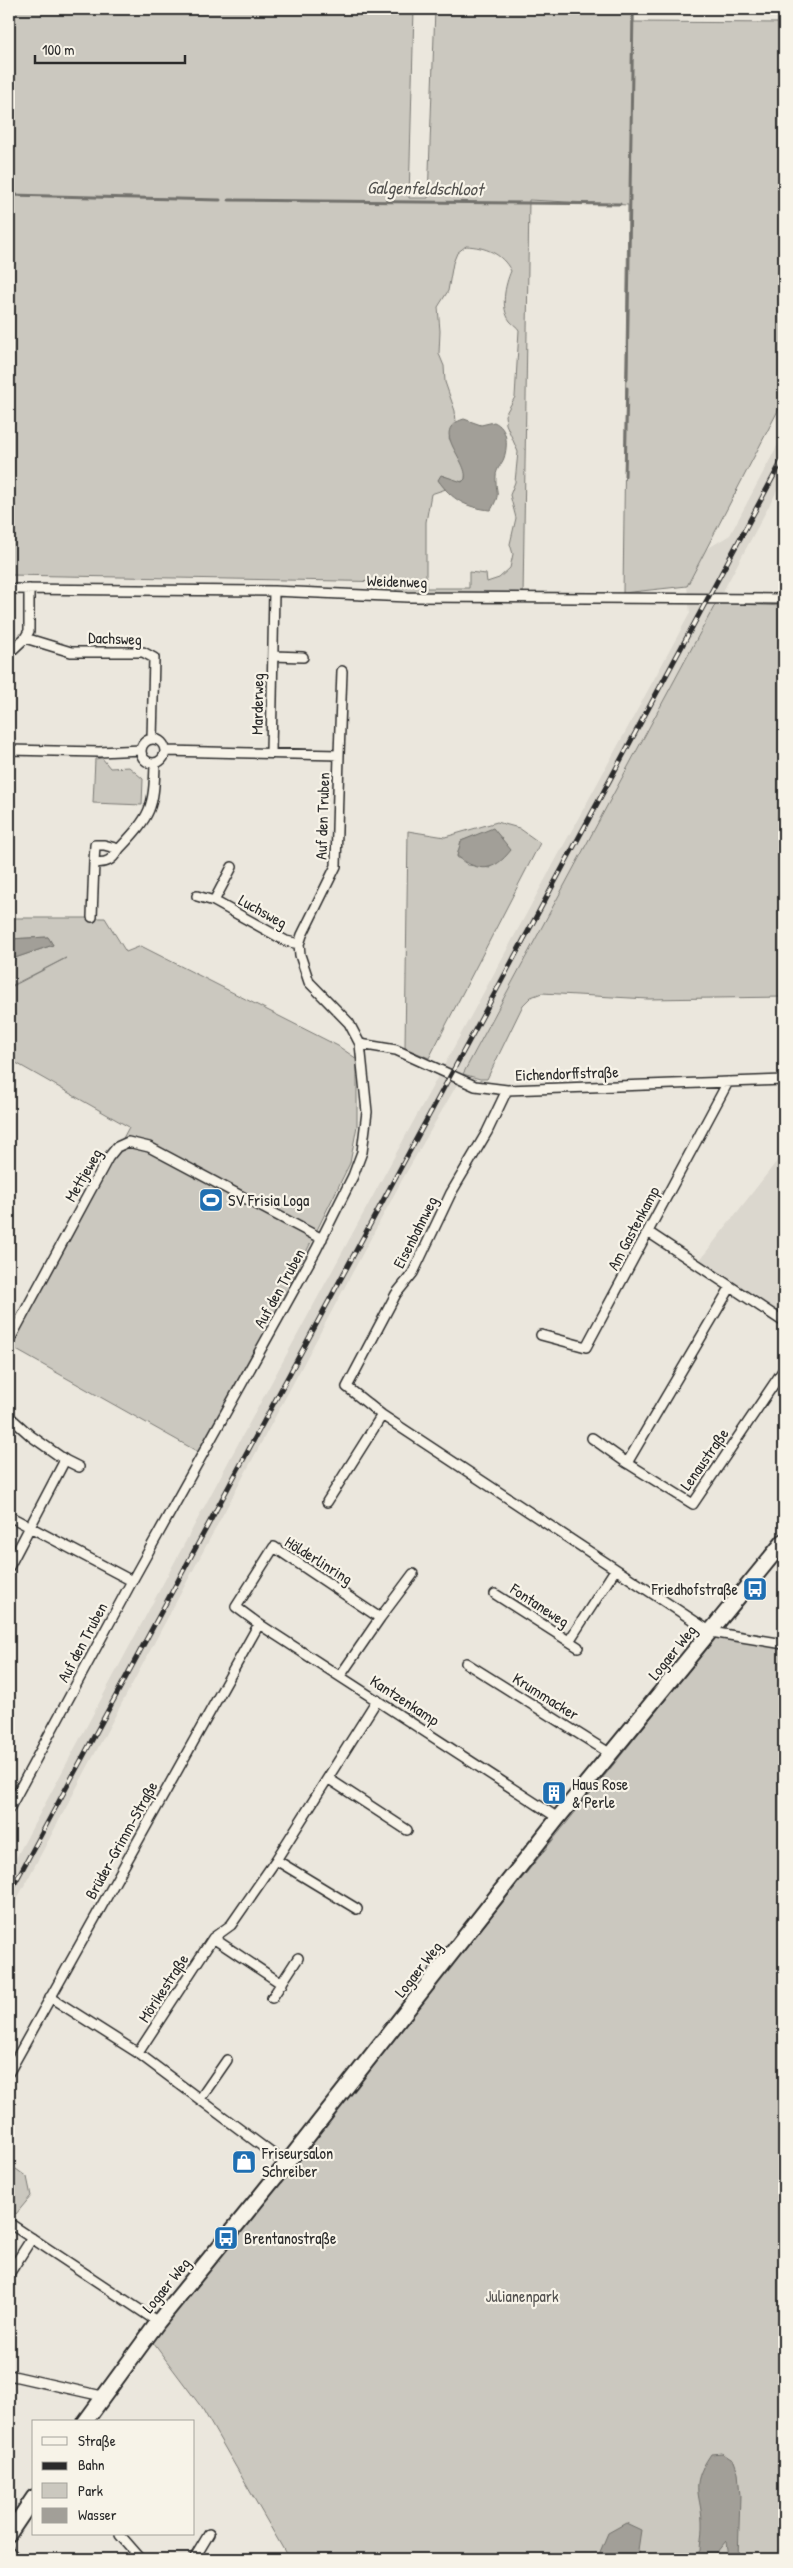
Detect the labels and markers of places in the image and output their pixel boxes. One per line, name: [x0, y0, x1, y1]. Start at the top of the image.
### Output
sports icon: SV Frisia Loga: [198, 1187, 224, 1213]
place label: SV Frisia Loga: [228, 1189, 309, 1211]
bus stop icon: Friedhofstraße: [742, 1576, 768, 1602]
place label: Friedhofstraße: [651, 1578, 739, 1600]
place label: Haus Rose & Perle: [572, 1773, 629, 1813]
building icon: Haus Rose & Perle: [541, 1780, 567, 1806]
place label: Friseursalon Schreiber: [261, 2142, 333, 2182]
shop icon: Friseursalon Schreiber: [231, 2149, 257, 2175]
bus stop icon: Brentanostraße: [213, 2225, 239, 2251]
place label: Brentanostraße: [244, 2227, 337, 2249]

